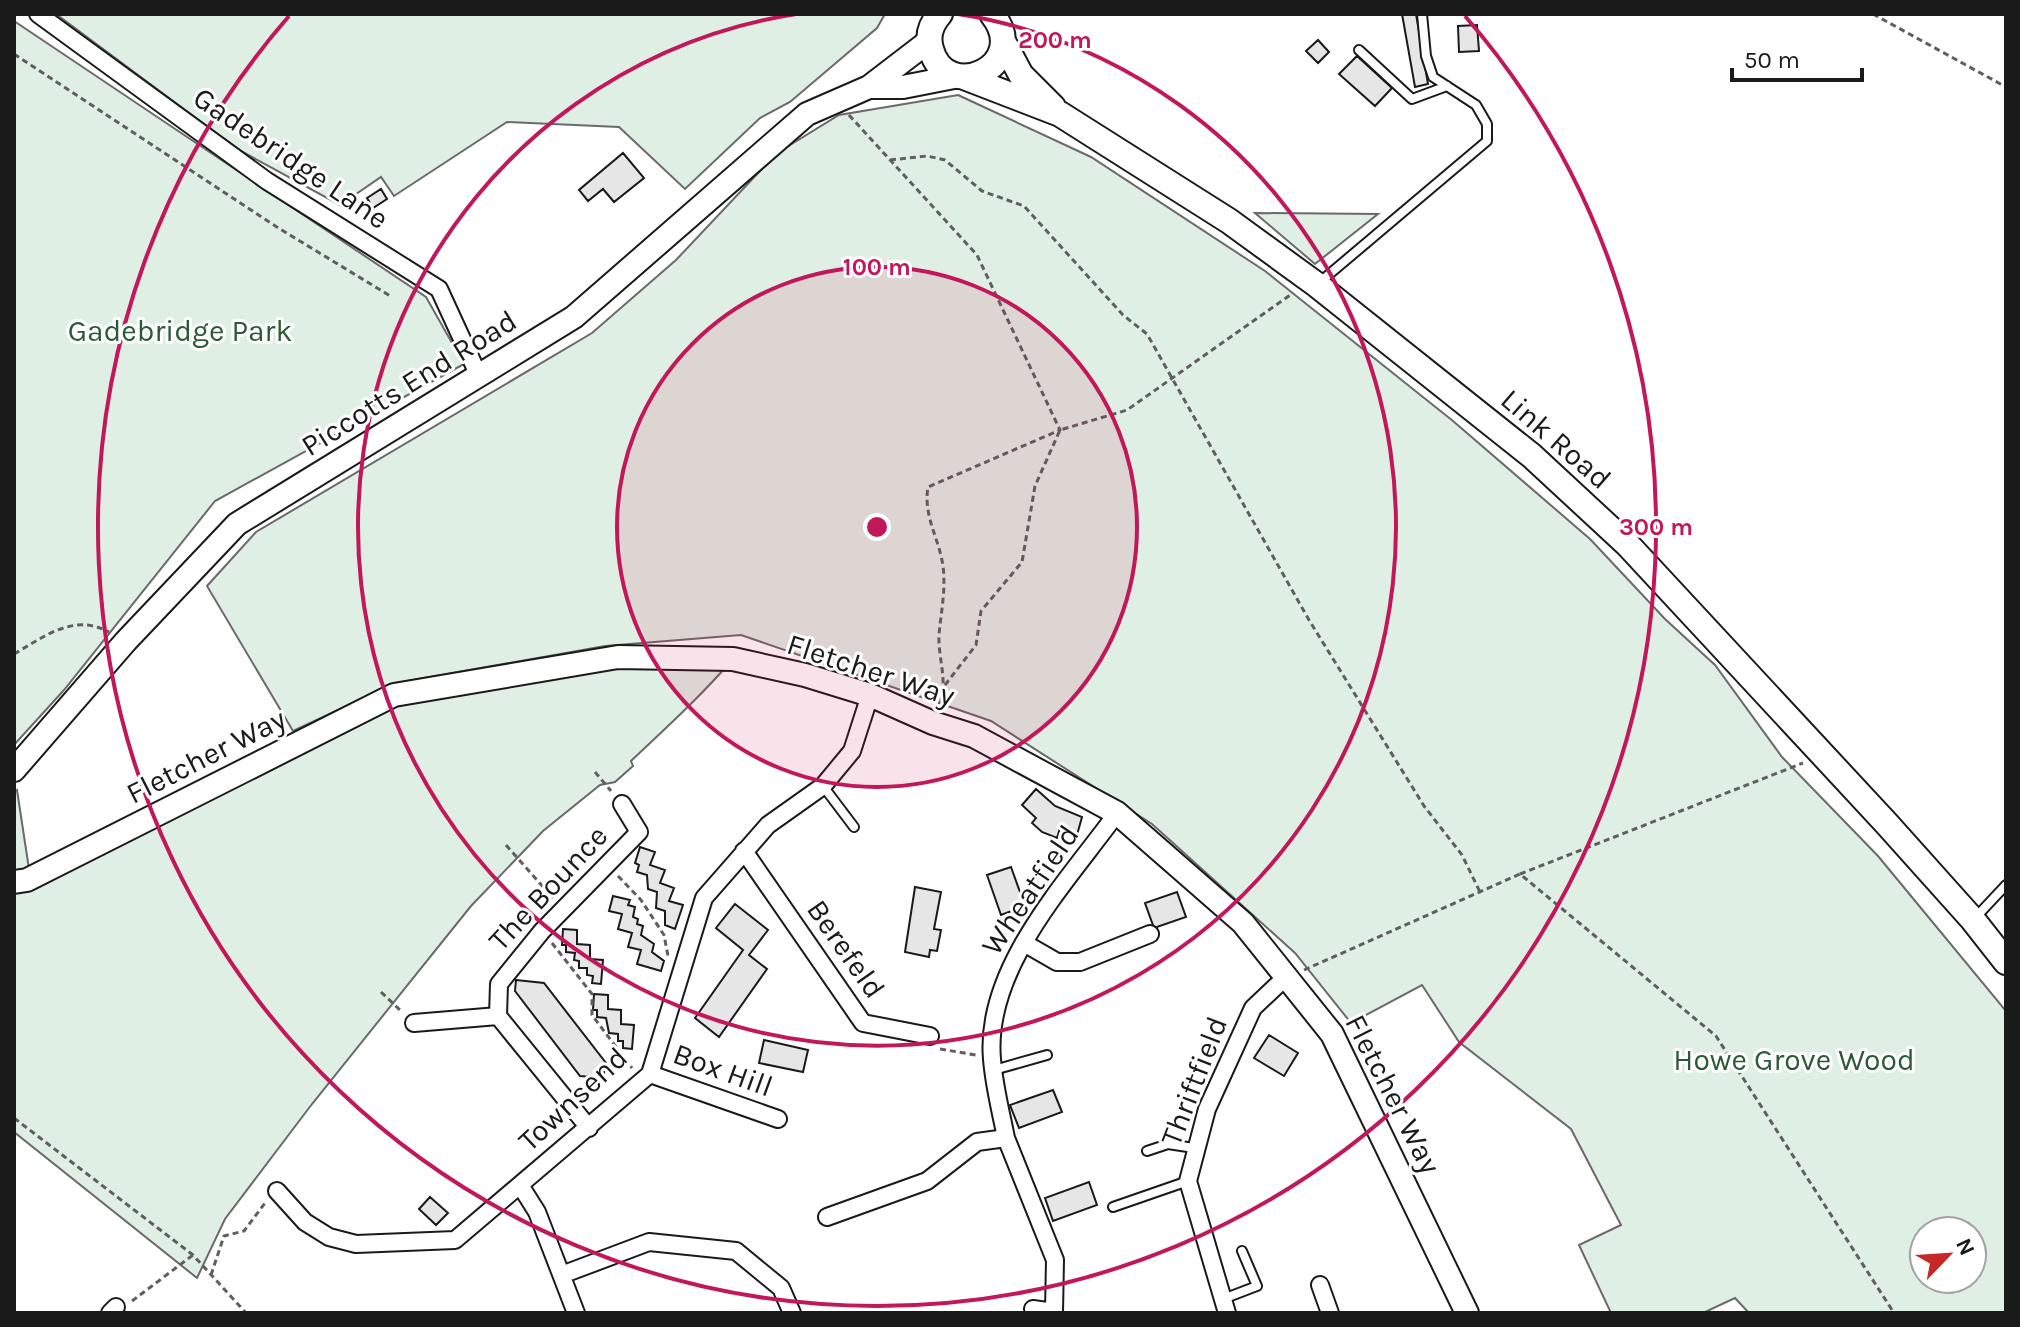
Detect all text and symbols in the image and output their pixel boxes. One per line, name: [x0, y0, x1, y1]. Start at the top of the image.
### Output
text: 200 m: [1018, 26, 1092, 54]
scale bar: [1732, 32, 1862, 82]
text: 50 m: [1744, 46, 1800, 74]
street label: Gadebridge Lane: [186, 79, 396, 237]
text: 100 m: [843, 253, 911, 281]
street label: Piccotts End Road: [295, 302, 523, 464]
park label: Gadebridge Park: [68, 313, 292, 349]
street label: Link Road: [1494, 381, 1618, 497]
centre of rings: [863, 513, 891, 541]
text: 300 m: [1619, 513, 1693, 541]
street label: Fletcher Way: [783, 626, 959, 714]
street label: Fletcher Way: [120, 700, 292, 812]
street label: The Bounce: [481, 818, 615, 958]
street label: Wheatfield: [973, 818, 1087, 962]
street label: Berefeld: [799, 893, 893, 1005]
street label: Fletcher Way: [1337, 1008, 1449, 1180]
street label: Thriftfield: [1153, 1011, 1235, 1151]
street label: Box Hill: [668, 1035, 778, 1105]
street label: Townsend: [511, 1039, 635, 1159]
park label: Howe Grove Wood: [1673, 1042, 1915, 1078]
north arrow: [1908, 1215, 1988, 1295]
text: N: [1950, 1234, 1980, 1260]

